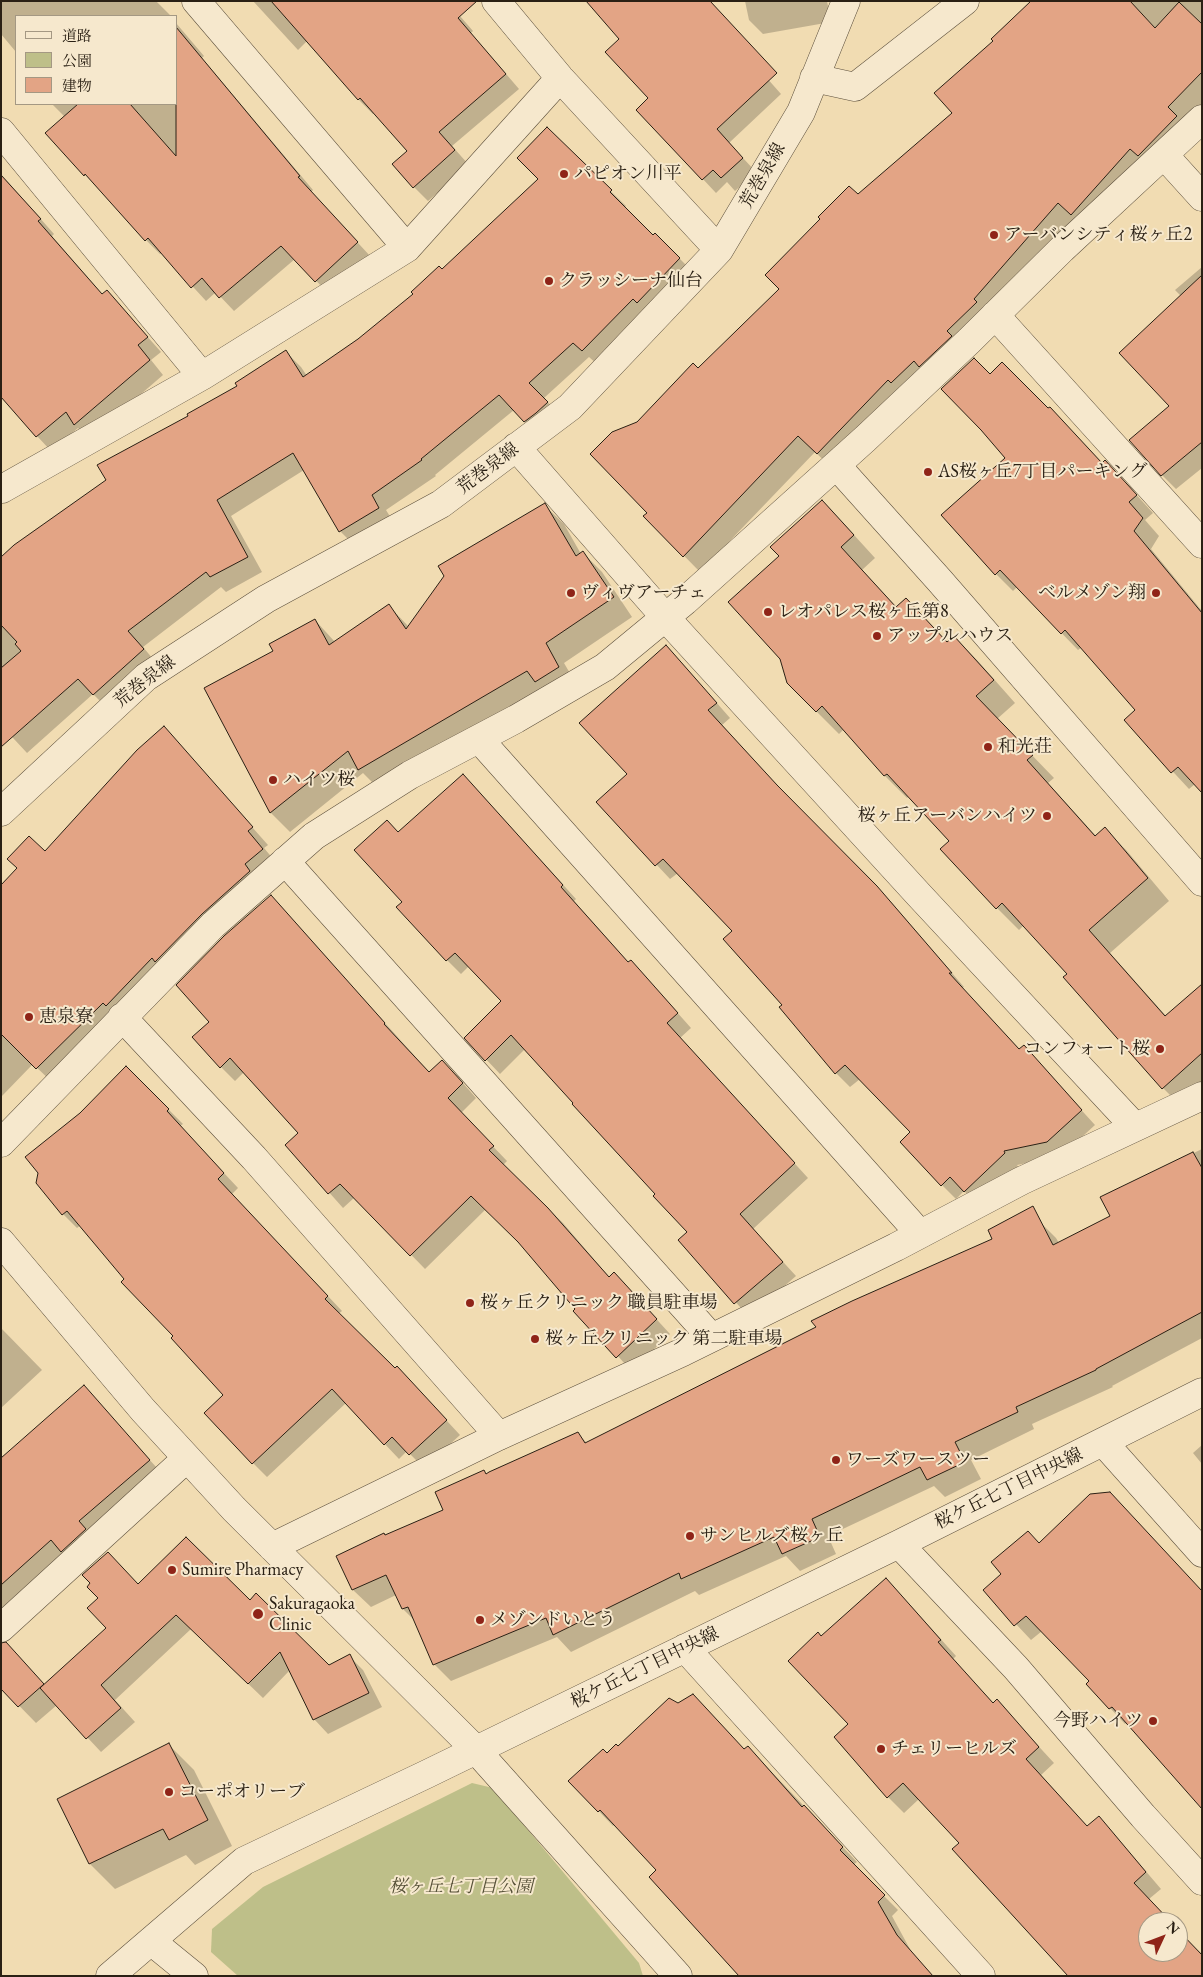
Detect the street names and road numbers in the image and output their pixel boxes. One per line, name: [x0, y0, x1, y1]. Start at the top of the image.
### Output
street label: 荒巻泉線: [736, 139, 790, 213]
street label: 荒巻泉線: [453, 439, 523, 499]
street label: 荒巻泉線: [110, 651, 180, 713]
street label: 桜ケ丘七丁目中央線: [931, 1444, 1087, 1534]
street label: 桜ケ丘七丁目中央線: [567, 1623, 723, 1713]

